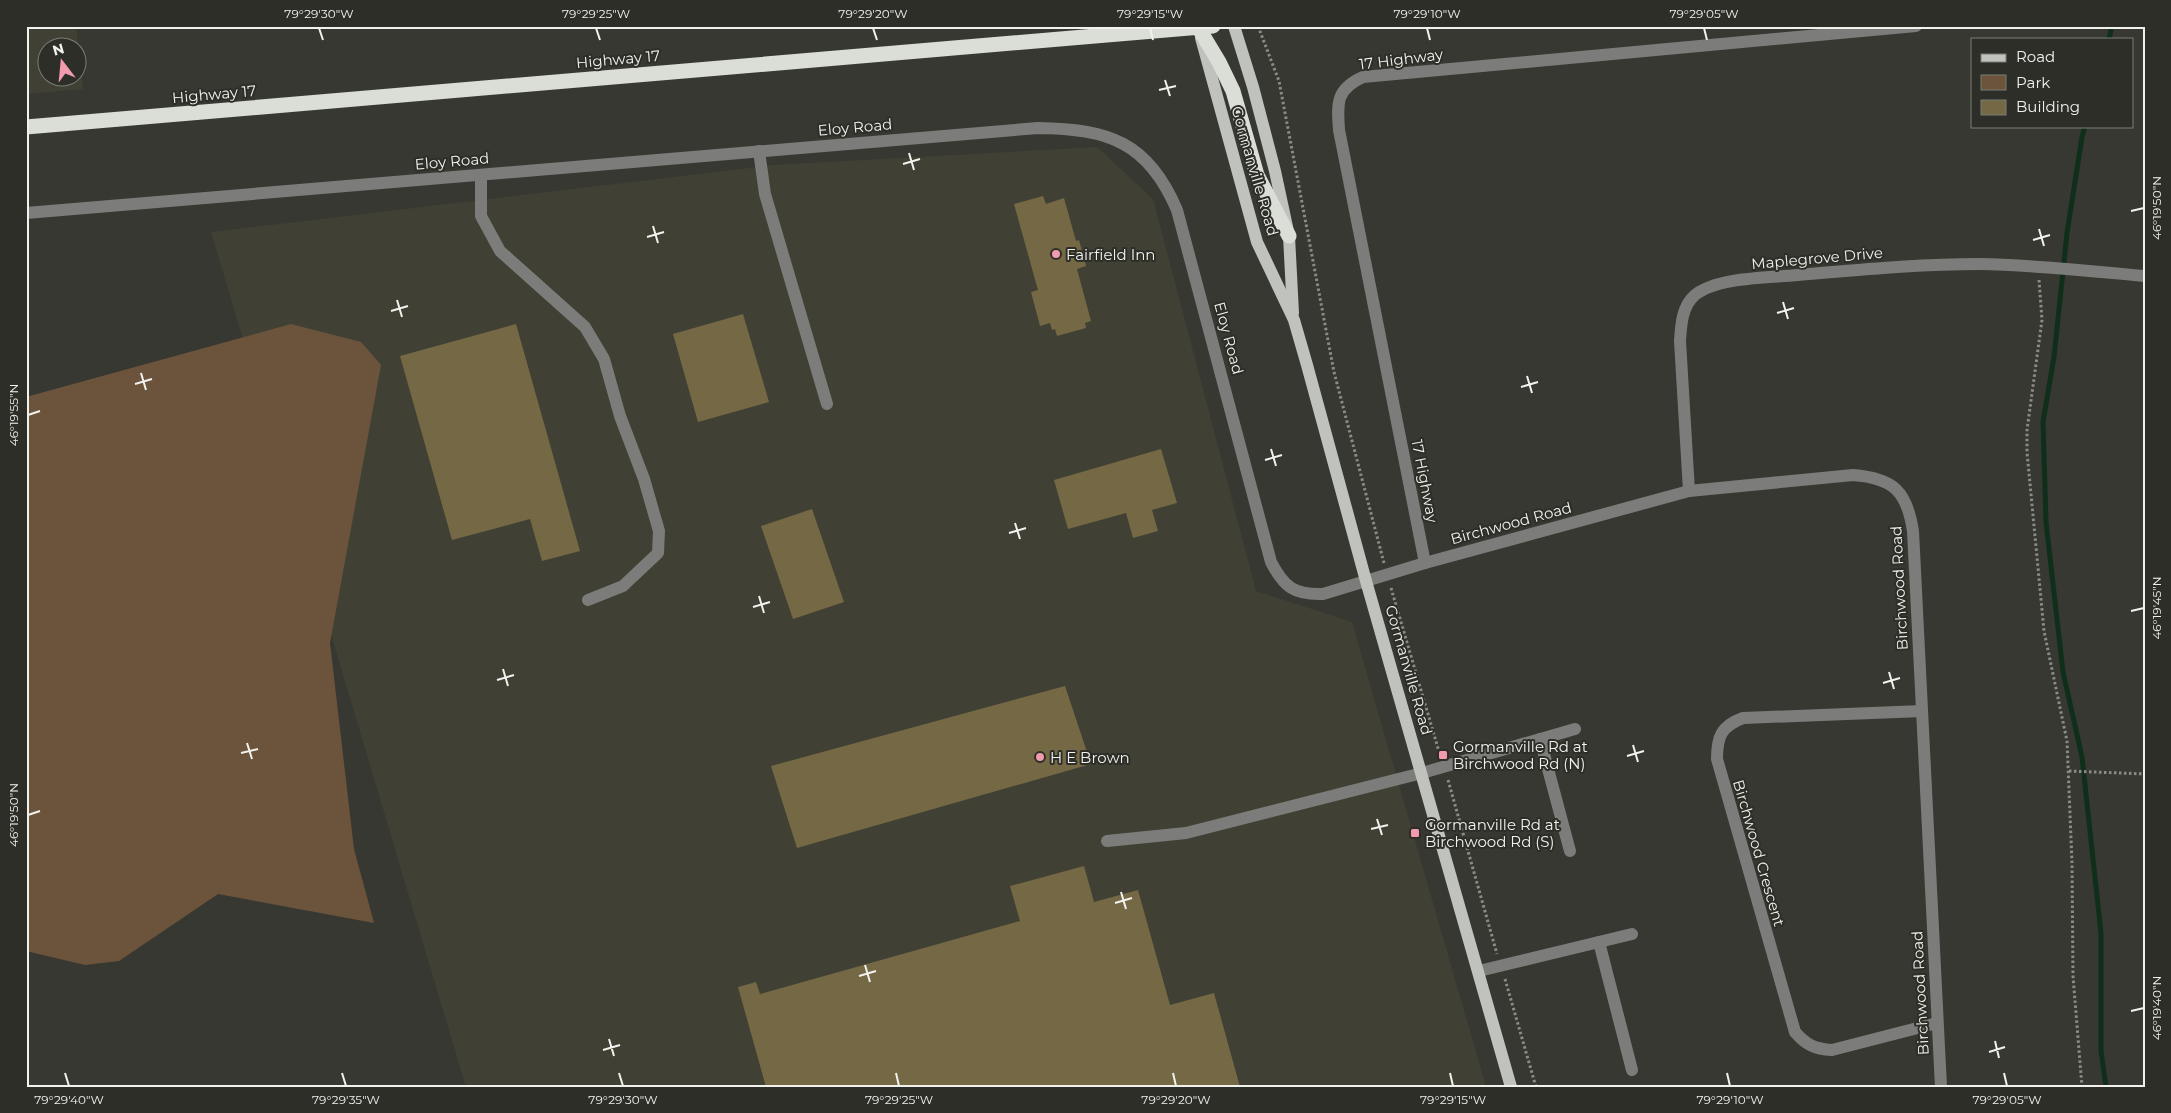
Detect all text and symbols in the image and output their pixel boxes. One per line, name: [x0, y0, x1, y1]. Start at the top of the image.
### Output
text: 79°29'30"W: [284, 6, 354, 21]
text: 79°29'25"W: [562, 6, 630, 21]
text: 79°29'20"W: [838, 6, 908, 21]
text: 79°29'15"W: [1117, 6, 1183, 21]
text: 79°29'10"W: [1393, 6, 1461, 21]
text: 79°29'05"W: [1669, 6, 1739, 21]
north arrow: [38, 38, 88, 88]
legend: [1971, 38, 2134, 128]
text: N: [50, 39, 66, 60]
street label: 17 Highway: [1358, 44, 1445, 74]
street label: Highway 17: [575, 46, 661, 72]
text: Road: [2016, 47, 2055, 66]
text: Park: [2016, 73, 2050, 92]
street label: Highway 17: [171, 81, 257, 107]
text: Building: [2016, 97, 2080, 116]
street label: Gormanville Road: [1227, 104, 1283, 238]
street label: Eloy Road: [817, 114, 893, 140]
street label: Eloy Road: [414, 148, 490, 174]
text: 46°19'50"N: [2149, 176, 2164, 240]
street label: Maplegrove Drive: [1750, 243, 1884, 273]
place label: Fairfield Inn: [1066, 245, 1155, 264]
marker: Fairfield Inn: [1050, 248, 1062, 260]
street label: Eloy Road: [1210, 300, 1248, 376]
text: 46°19'55"N: [6, 384, 21, 446]
street label: 17 Highway: [1408, 438, 1443, 525]
street label: Birchwood Road: [1448, 498, 1574, 548]
street label: Birchwood Road: [1886, 525, 1912, 651]
text: 46°19'45"N: [2149, 576, 2164, 640]
street label: Gormanville Road: [1381, 603, 1437, 737]
place label: Gormanville Rd at Birchwood Rd (N): [1453, 737, 1588, 773]
place label: H E Brown: [1050, 748, 1130, 767]
marker: Gormanville Rd at Birchwood Rd (N): [1437, 749, 1449, 761]
marker: H E Brown: [1034, 751, 1046, 763]
street label: Birchwood Crescent: [1729, 777, 1789, 929]
text: 46°19'50"N: [6, 783, 21, 847]
place label: Gormanville Rd at Birchwood Rd (S): [1425, 815, 1560, 851]
marker: Gormanville Rd at Birchwood Rd (S): [1409, 827, 1421, 839]
street label: Birchwood Road: [1907, 930, 1933, 1056]
text: 46°19'40"N: [2149, 976, 2164, 1040]
text: 79°29'40"W: [34, 1092, 104, 1107]
text: 79°29'35"W: [312, 1092, 380, 1107]
text: 79°29'30"W: [588, 1092, 658, 1107]
text: 79°29'25"W: [865, 1092, 933, 1107]
text: 79°29'20"W: [1141, 1092, 1211, 1107]
text: 79°29'15"W: [1420, 1092, 1486, 1107]
text: 79°29'10"W: [1696, 1092, 1764, 1107]
text: 79°29'05"W: [1972, 1092, 2042, 1107]

